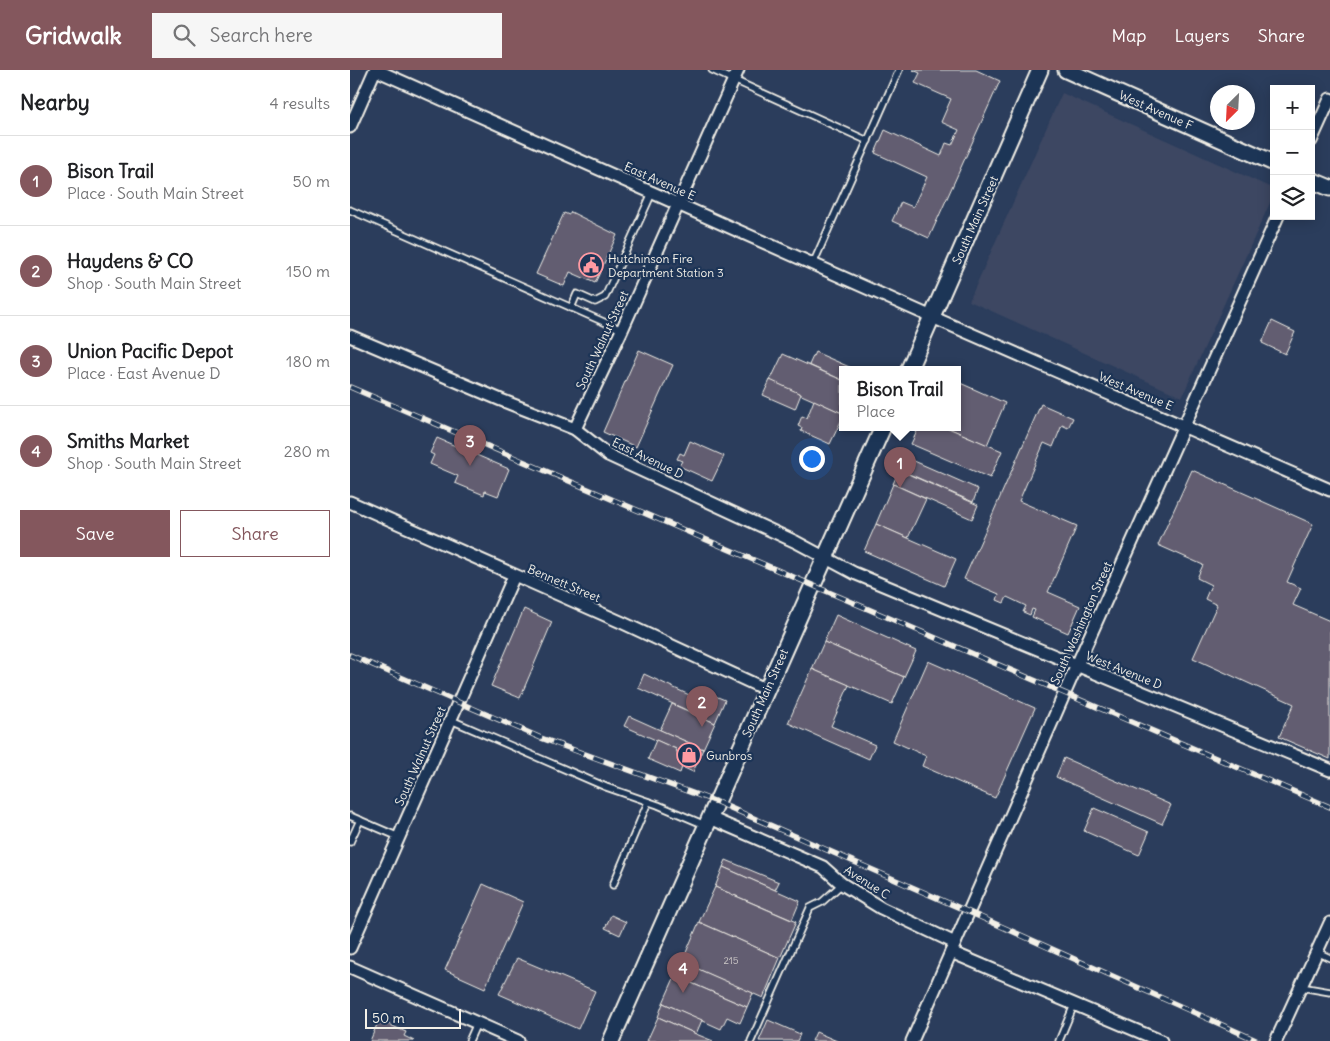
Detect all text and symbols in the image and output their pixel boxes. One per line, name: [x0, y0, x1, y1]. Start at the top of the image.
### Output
search box: [152, 13, 502, 58]
text: Gridwalk: [25, 20, 122, 50]
icon: search: [170, 21, 198, 49]
text: Search here: [210, 23, 313, 47]
text: Map: [1111, 24, 1146, 47]
text: Layers: [1174, 24, 1230, 47]
text: Share: [1258, 24, 1305, 47]
north arrow: [1210, 85, 1255, 130]
map controls: [1270, 85, 1315, 220]
button: +: [1270, 85, 1315, 130]
street label: West Avenue F: [1117, 87, 1195, 133]
text: Nearby: [20, 89, 90, 116]
text: 4 results: [269, 93, 330, 113]
button: −: [1270, 130, 1315, 175]
text: Bison Trail: [67, 159, 154, 183]
street label: East Avenue E: [622, 159, 698, 203]
text: 1: [33, 171, 39, 191]
text: 50 m: [292, 171, 330, 191]
street label: South Main Street: [949, 173, 1001, 267]
button: layers: [1270, 175, 1315, 220]
text: Place · South Main Street: [67, 183, 244, 203]
text: Haydens & CO: [67, 249, 194, 273]
place label: Hutchinson Fire Department Station 3: [608, 251, 724, 280]
public building icon: Hutchinson Fire Department Station 3: [578, 252, 604, 278]
text: 2: [32, 261, 40, 281]
text: 150 m: [286, 261, 330, 281]
text: Shop · South Main Street: [67, 273, 241, 293]
street label: South Walnut Street: [573, 288, 631, 392]
text: Union Pacific Depot: [67, 339, 233, 363]
text: 3: [31, 351, 41, 371]
text: 180 m: [286, 351, 330, 371]
text: Place · East Avenue D: [67, 363, 220, 383]
popup: [839, 366, 961, 431]
street label: West Avenue E: [1097, 369, 1175, 413]
text: Bison Trail: [856, 377, 944, 401]
text: Place: [856, 401, 895, 421]
pin: 3: [454, 425, 486, 466]
text: Smiths Market: [67, 429, 189, 453]
street label: East Avenue D: [610, 434, 686, 482]
text: 4: [31, 441, 41, 461]
text: 280 m: [284, 441, 330, 461]
your location: [799, 446, 825, 472]
pin: 1: [884, 447, 916, 488]
text: Shop · South Main Street: [67, 453, 241, 473]
button: Save: [20, 510, 170, 557]
button: Share: [180, 510, 330, 557]
street label: South Washington Street: [1047, 559, 1115, 687]
street label: Bennett Street: [525, 561, 603, 605]
street label: South Main Street: [739, 646, 791, 740]
street label: West Avenue D: [1084, 648, 1164, 692]
pin: 2: [686, 686, 718, 727]
street label: South Walnut Street: [391, 704, 449, 808]
shop icon: Gunbros: [676, 742, 702, 768]
place label: Gunbros: [706, 748, 752, 763]
street label: Avenue C: [841, 862, 893, 902]
pin: 4: [667, 952, 699, 993]
house number: 215: [723, 954, 739, 967]
scale bar: [365, 1006, 461, 1029]
text: 50 m: [372, 1009, 405, 1027]

